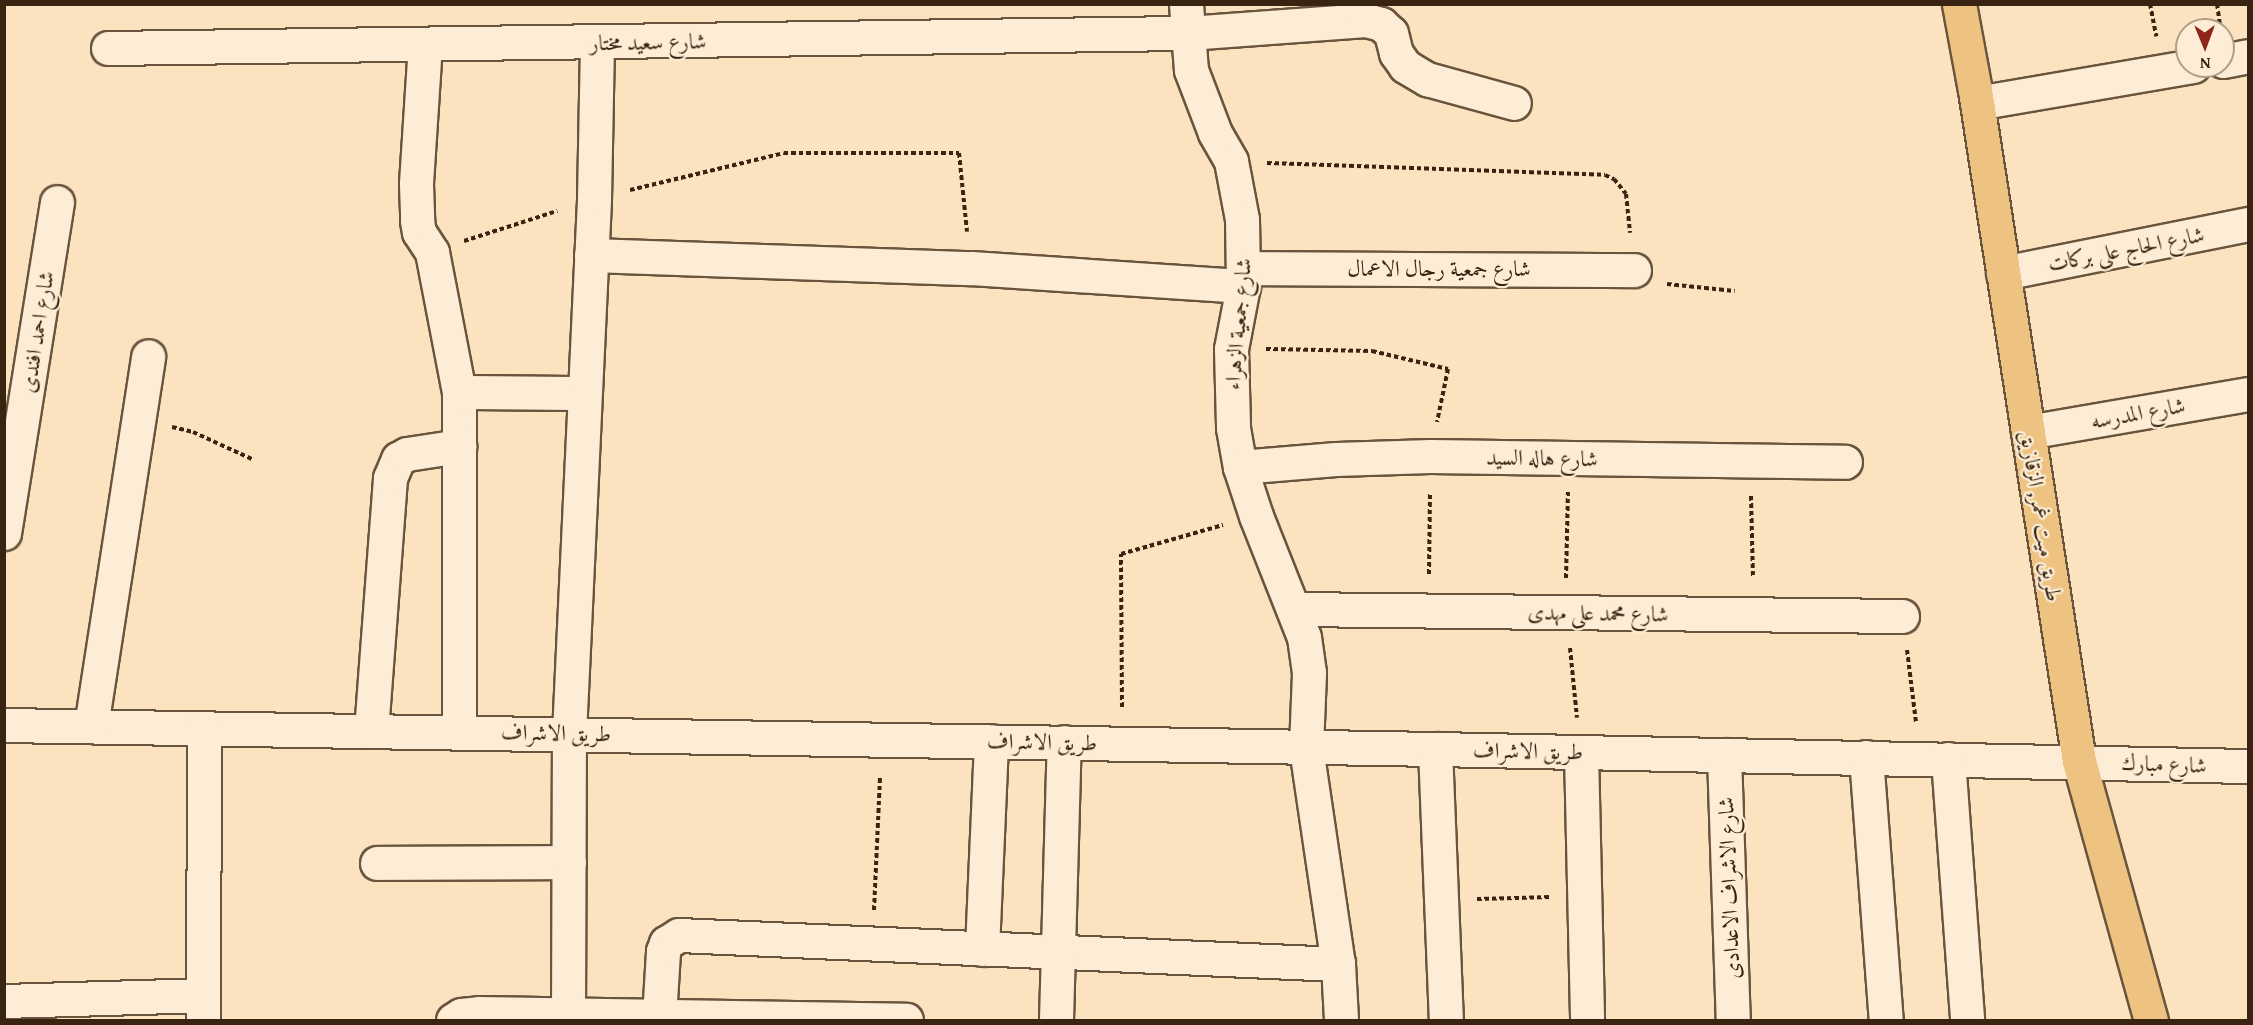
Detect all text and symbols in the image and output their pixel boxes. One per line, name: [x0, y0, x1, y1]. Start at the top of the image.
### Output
north arrow: [2175, 18, 2235, 78]
street label: شارع سعيد مختار: [589, 28, 707, 56]
text: N: [2200, 52, 2211, 76]
street label: شارع الحاج على بركات: [2046, 221, 2206, 277]
street label: شارع جمعية رجال الاعمال: [1347, 256, 1531, 282]
street label: شارع جمعية الزهراء: [1219, 257, 1257, 391]
street label: شارع احمد افندى: [14, 269, 60, 395]
street label: شارع المدرسه: [2089, 392, 2187, 434]
street label: طريق ميت غمر, الزقازيق: [2014, 428, 2068, 604]
street label: شارع هاله السيد: [1486, 444, 1598, 472]
street label: شارع محمد على مهدى: [1527, 599, 1669, 627]
street label: طريق الاشراف: [501, 719, 611, 747]
street label: طريق الاشراف: [987, 728, 1097, 756]
street label: طريق الاشراف: [1473, 737, 1583, 765]
street label: شارع مبارك: [2121, 749, 2207, 779]
street label: شارع الاشراف الاعدادى: [1713, 796, 1745, 980]

